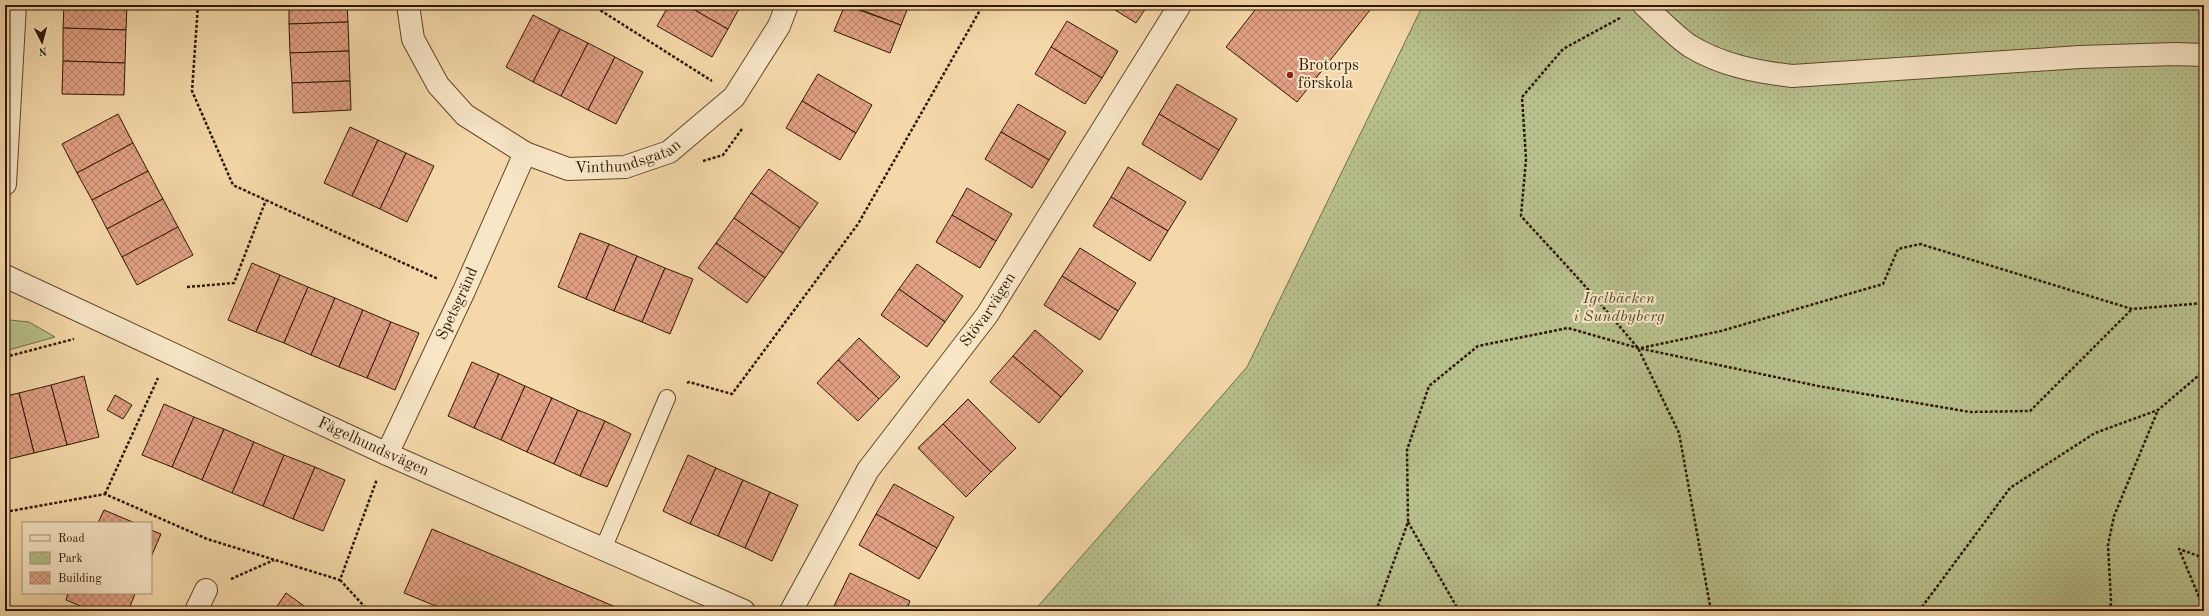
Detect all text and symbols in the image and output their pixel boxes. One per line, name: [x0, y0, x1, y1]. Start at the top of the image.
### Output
north arrow: [22, 22, 62, 62]
text: N: [38, 45, 48, 56]
place label: Brotorps förskola: [1298, 58, 1359, 92]
marker: Brotorps förskola: [1285, 70, 1295, 80]
street label: Vinthundsgatan: [575, 137, 685, 177]
street label: Spetsgränd: [434, 265, 481, 343]
street label: Stövarvägen: [957, 270, 1019, 350]
park label: Igelbäcken i Sundbyberg: [1573, 291, 1665, 325]
street label: Fågelhundsvägen: [315, 415, 432, 480]
legend: [22, 522, 152, 594]
text: Road: [58, 533, 85, 545]
text: Park: [58, 553, 83, 565]
text: Building: [58, 573, 102, 585]

